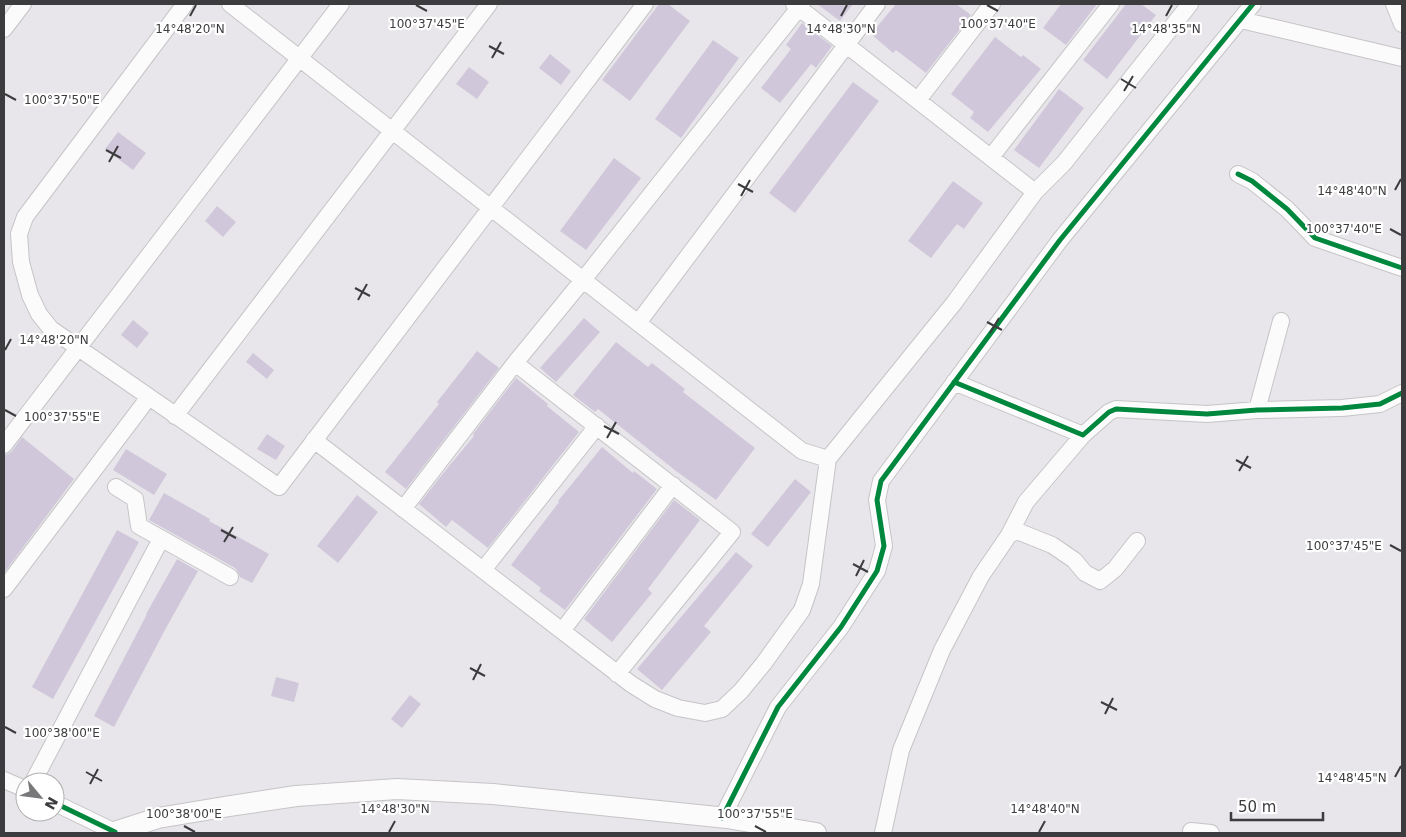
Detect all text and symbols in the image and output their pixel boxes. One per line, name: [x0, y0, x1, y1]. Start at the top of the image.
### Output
text: 100°37'45"E: [389, 17, 465, 31]
text: 100°37'40"E: [960, 17, 1036, 31]
text: 14°48'20"N: [155, 22, 225, 36]
text: 14°48'30"N: [806, 22, 876, 36]
text: 14°48'35"N: [1131, 22, 1201, 36]
text: 100°37'50"E: [24, 93, 100, 107]
text: 14°48'40"N: [1317, 184, 1387, 198]
text: 100°37'40"E: [1306, 222, 1382, 236]
text: 14°48'20"N: [19, 333, 89, 347]
text: 100°37'55"E: [24, 410, 100, 424]
text: 100°37'45"E: [1306, 539, 1382, 553]
text: 100°38'00"E: [24, 726, 100, 740]
text: 14°48'45"N: [1317, 771, 1387, 785]
north arrow: [15, 772, 65, 822]
scale bar: [1231, 790, 1324, 822]
text: N: [42, 794, 61, 812]
text: 50 m: [1238, 798, 1276, 816]
text: 14°48'30"N: [360, 802, 430, 816]
text: 14°48'40"N: [1010, 802, 1080, 816]
text: 100°38'00"E: [146, 807, 222, 821]
text: 100°37'55"E: [717, 807, 793, 821]

